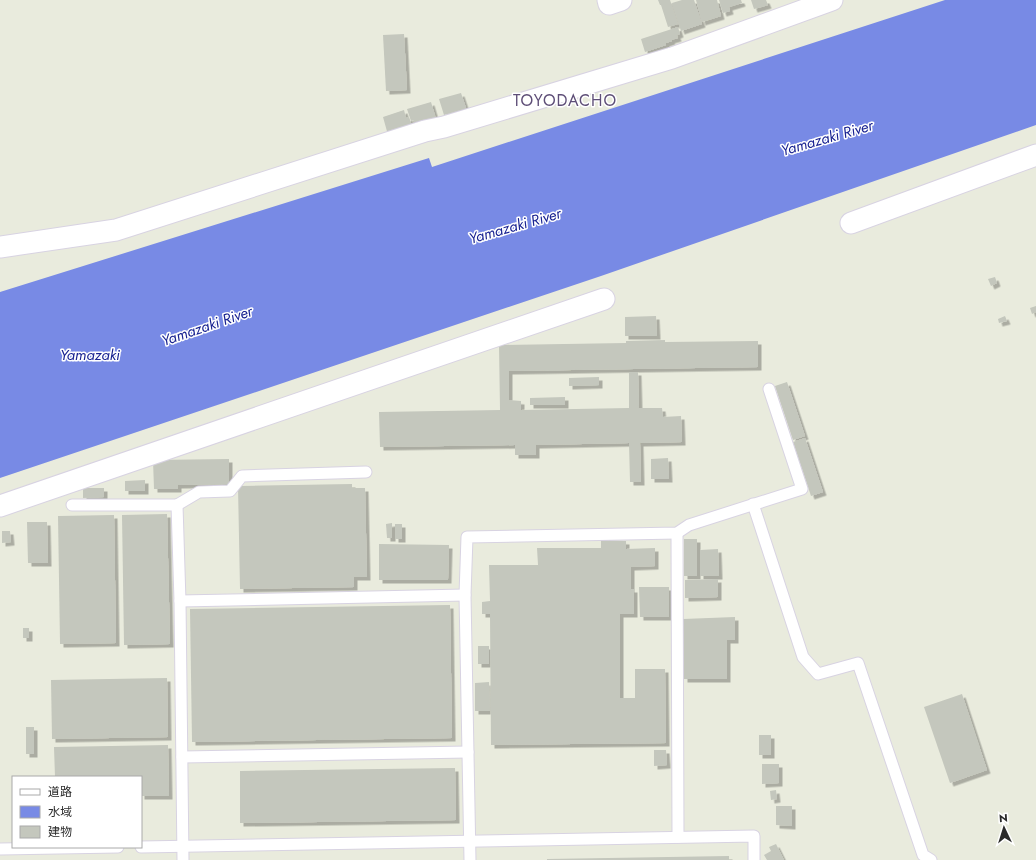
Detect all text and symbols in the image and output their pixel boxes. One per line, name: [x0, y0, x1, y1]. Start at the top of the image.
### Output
district label: TOYODACHO: [513, 89, 617, 112]
water label: Yamazaki River: [778, 114, 877, 162]
water label: Yamazaki River: [466, 202, 565, 250]
water label: Yamazaki River: [159, 300, 256, 352]
water label: Yamazaki: [60, 344, 120, 366]
legend: [12, 776, 142, 848]
text: 道路: [48, 783, 72, 801]
text: 水域: [48, 803, 72, 821]
north arrow: [984, 808, 1024, 848]
text: N: [998, 810, 1008, 826]
text: 建物: [48, 823, 72, 841]

